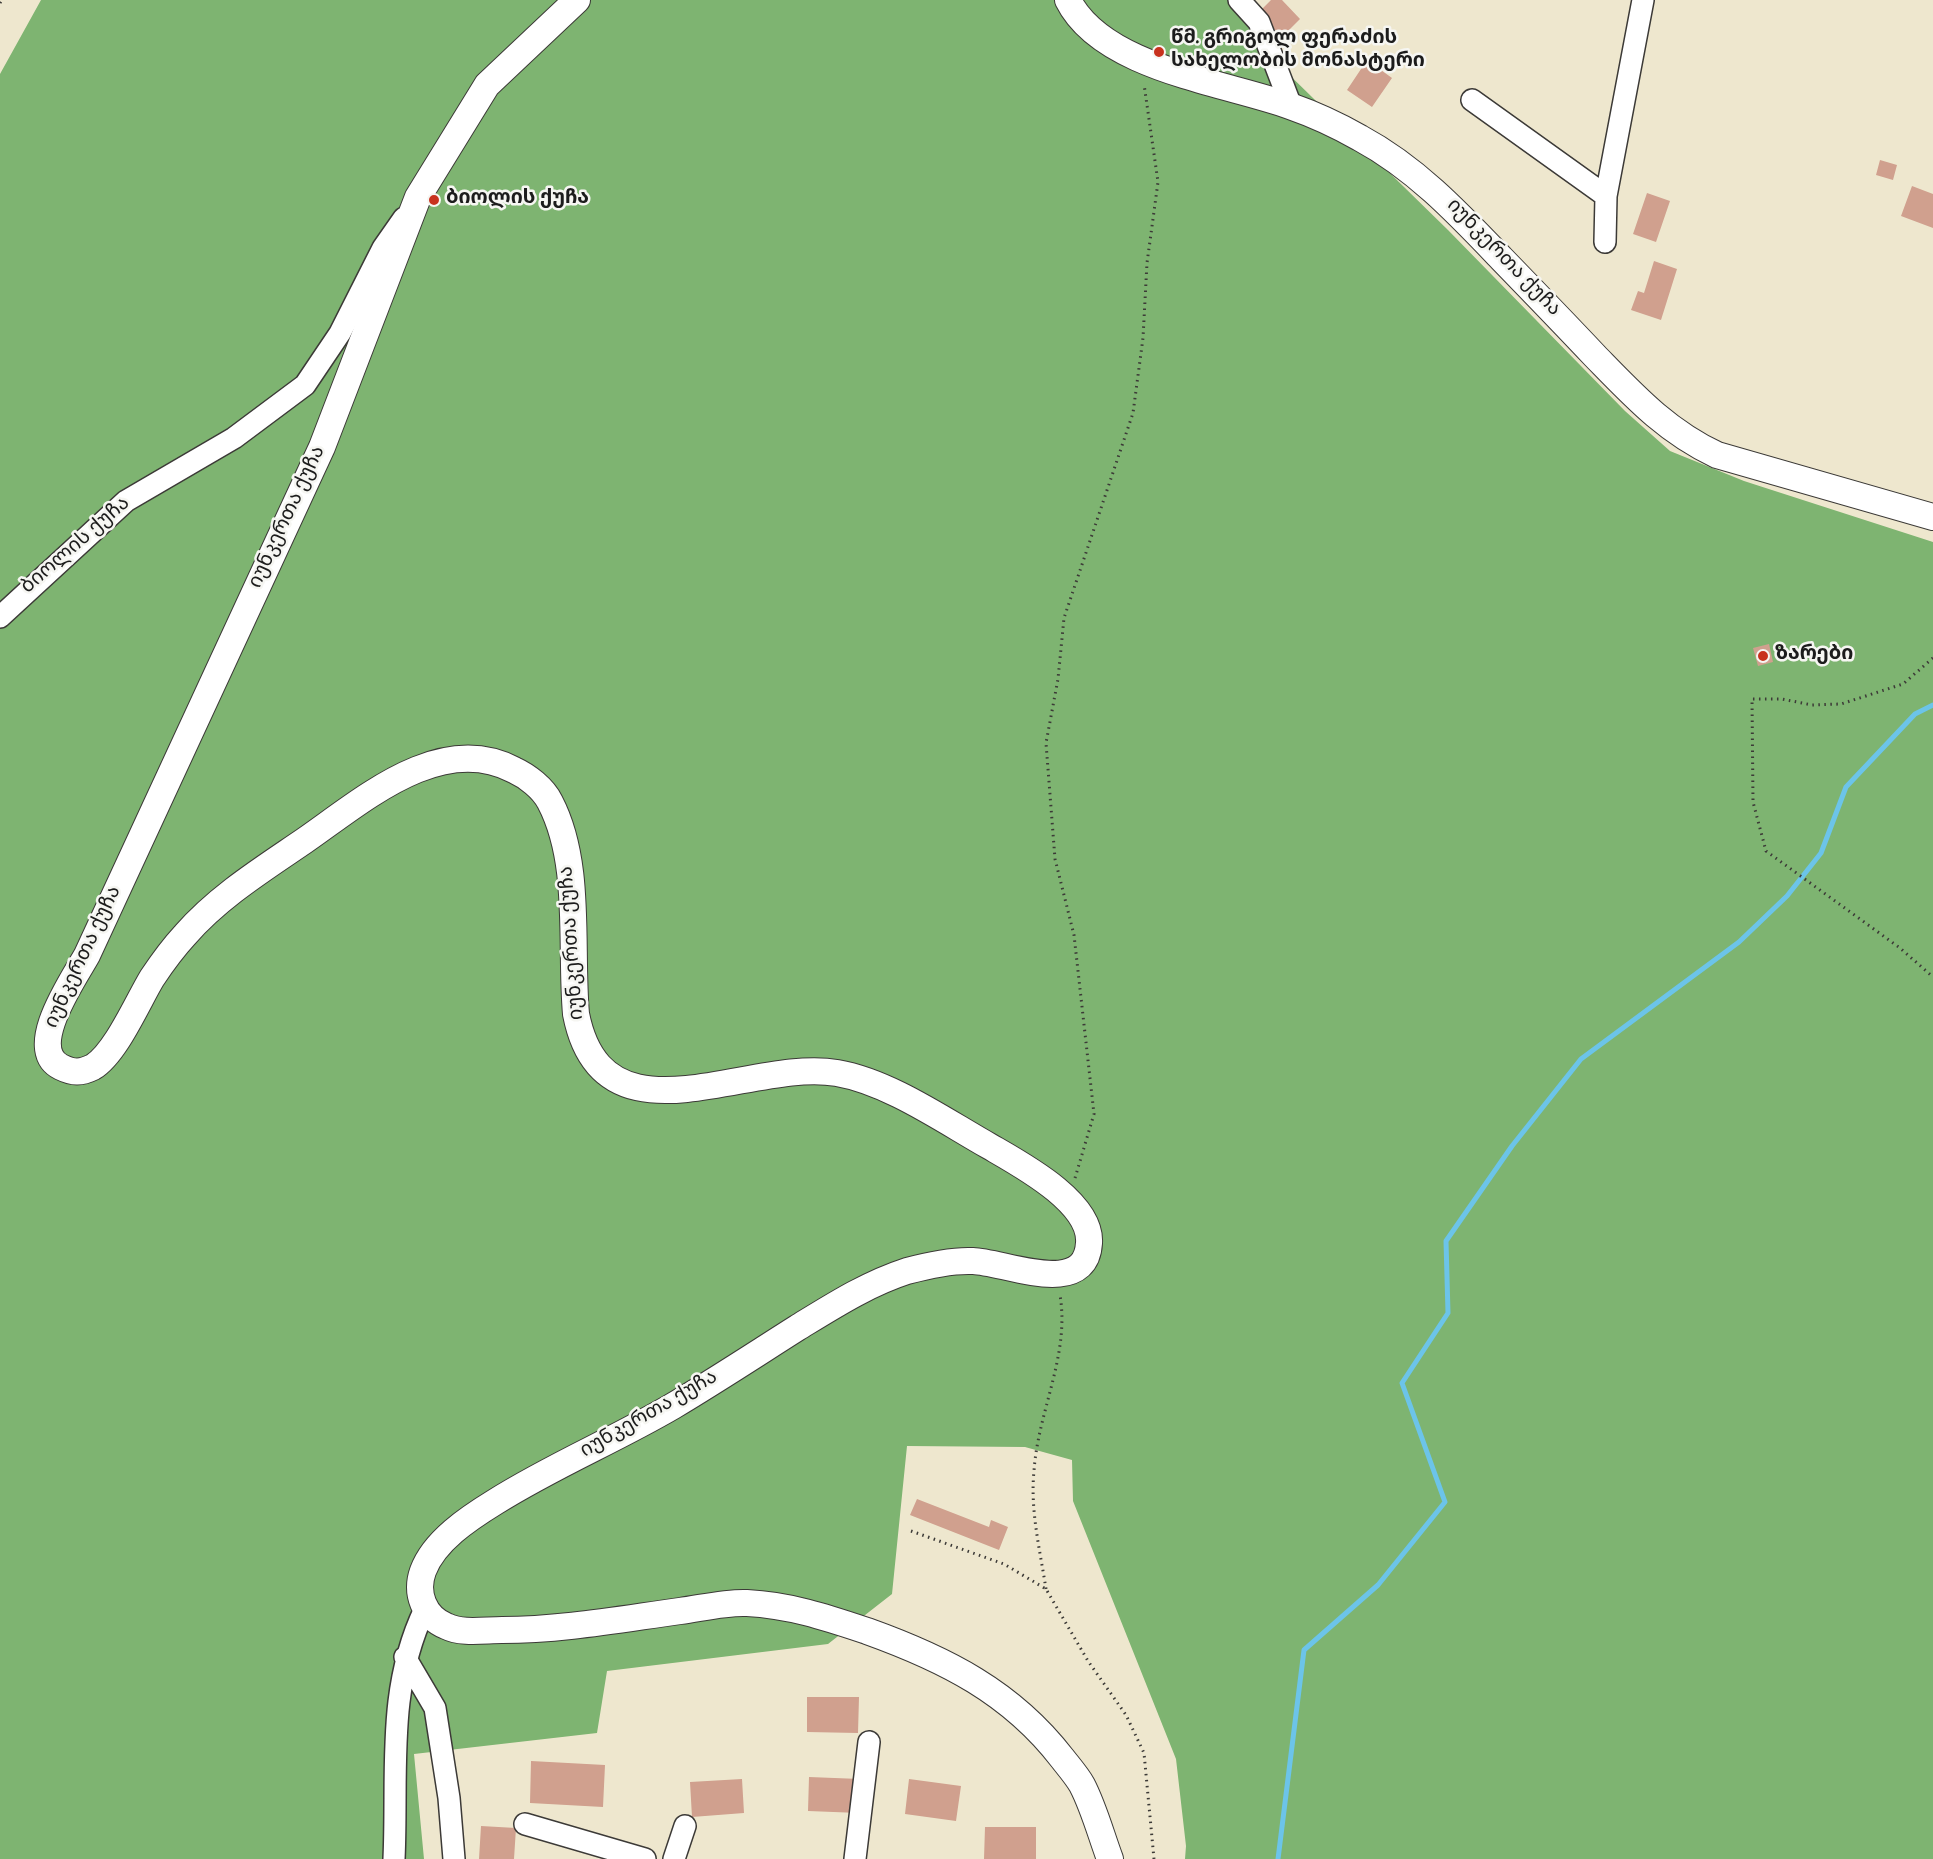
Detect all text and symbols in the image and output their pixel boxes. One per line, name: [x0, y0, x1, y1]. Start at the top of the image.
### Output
place label: წმ. გრიგოლ ფერაძის სახელობის მონასტერი: [1171, 28, 1425, 75]
marker: წმ. გრიგოლ ფერაძის სახელობის მონასტერი: [1152, 45, 1166, 59]
place label: ბიოლის ქუჩა: [446, 188, 589, 212]
marker: ბიოლის ქუჩა: [427, 193, 441, 207]
street label: იუნკერთა ქუჩა: [1440, 195, 1564, 323]
street label: იუნკერთა ქუჩა: [246, 443, 332, 593]
street label: ბიოლის ქუჩა: [18, 493, 136, 601]
place label: ზარები: [1775, 644, 1853, 668]
marker: ზარები: [1756, 649, 1770, 663]
street label: იუნკერთა ქუჩა: [557, 865, 591, 1021]
street label: იუნკერთა ქუჩა: [42, 883, 128, 1033]
street label: იუნკერთა ქუჩა: [577, 1367, 723, 1465]

